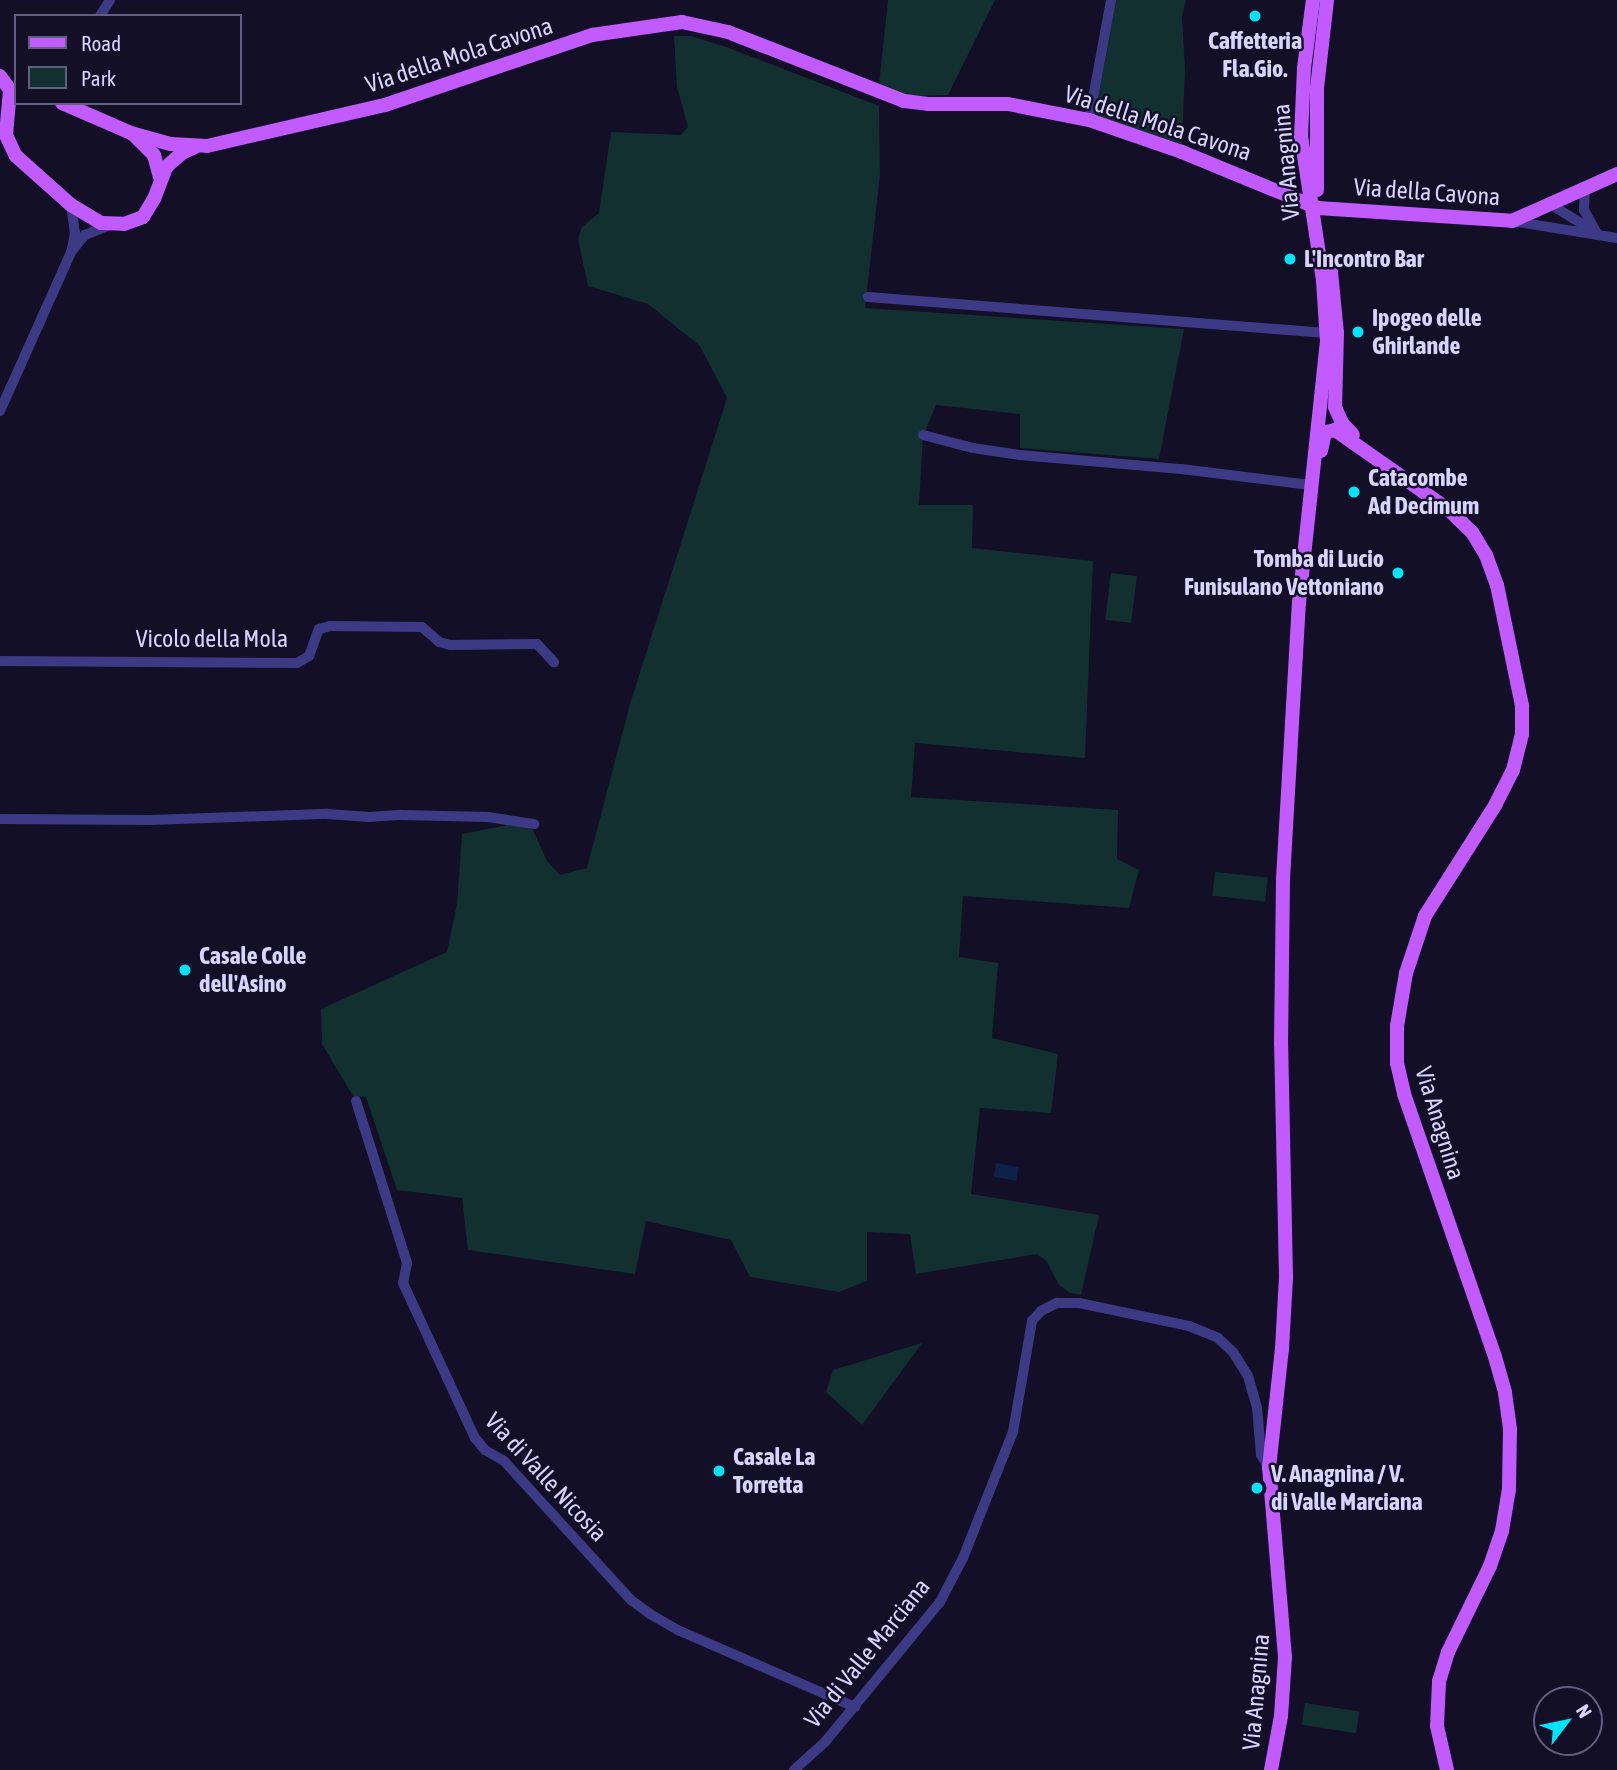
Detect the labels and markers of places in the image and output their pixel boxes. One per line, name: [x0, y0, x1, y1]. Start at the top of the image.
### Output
marker: Caffetteria Fla.Gio.: [1247, 8, 1263, 24]
place label: Caffetteria Fla.Gio.: [1208, 27, 1302, 83]
place label: L'Incontro Bar: [1304, 245, 1424, 273]
marker: L'Incontro Bar: [1282, 251, 1298, 267]
place label: Ipogeo delle Ghirlande: [1372, 304, 1482, 360]
marker: Ipogeo delle Ghirlande: [1350, 324, 1366, 340]
place label: Catacombe Ad Decimum: [1368, 464, 1479, 520]
marker: Catacombe Ad Decimum: [1346, 484, 1362, 500]
place label: Tomba di Lucio Funisulano Vettoniano: [1184, 545, 1384, 601]
marker: Tomba di Lucio Funisulano Vettoniano: [1390, 565, 1406, 581]
place label: Casale Colle dell'Asino: [199, 942, 306, 998]
marker: Casale Colle dell'Asino: [177, 962, 193, 978]
place label: Casale La Torretta: [733, 1443, 815, 1499]
place label: V. Anagnina / V. di Valle Marciana: [1271, 1460, 1423, 1516]
marker: Casale La Torretta: [711, 1463, 727, 1479]
marker: V. Anagnina / V. di Valle Marciana: [1249, 1480, 1265, 1496]

